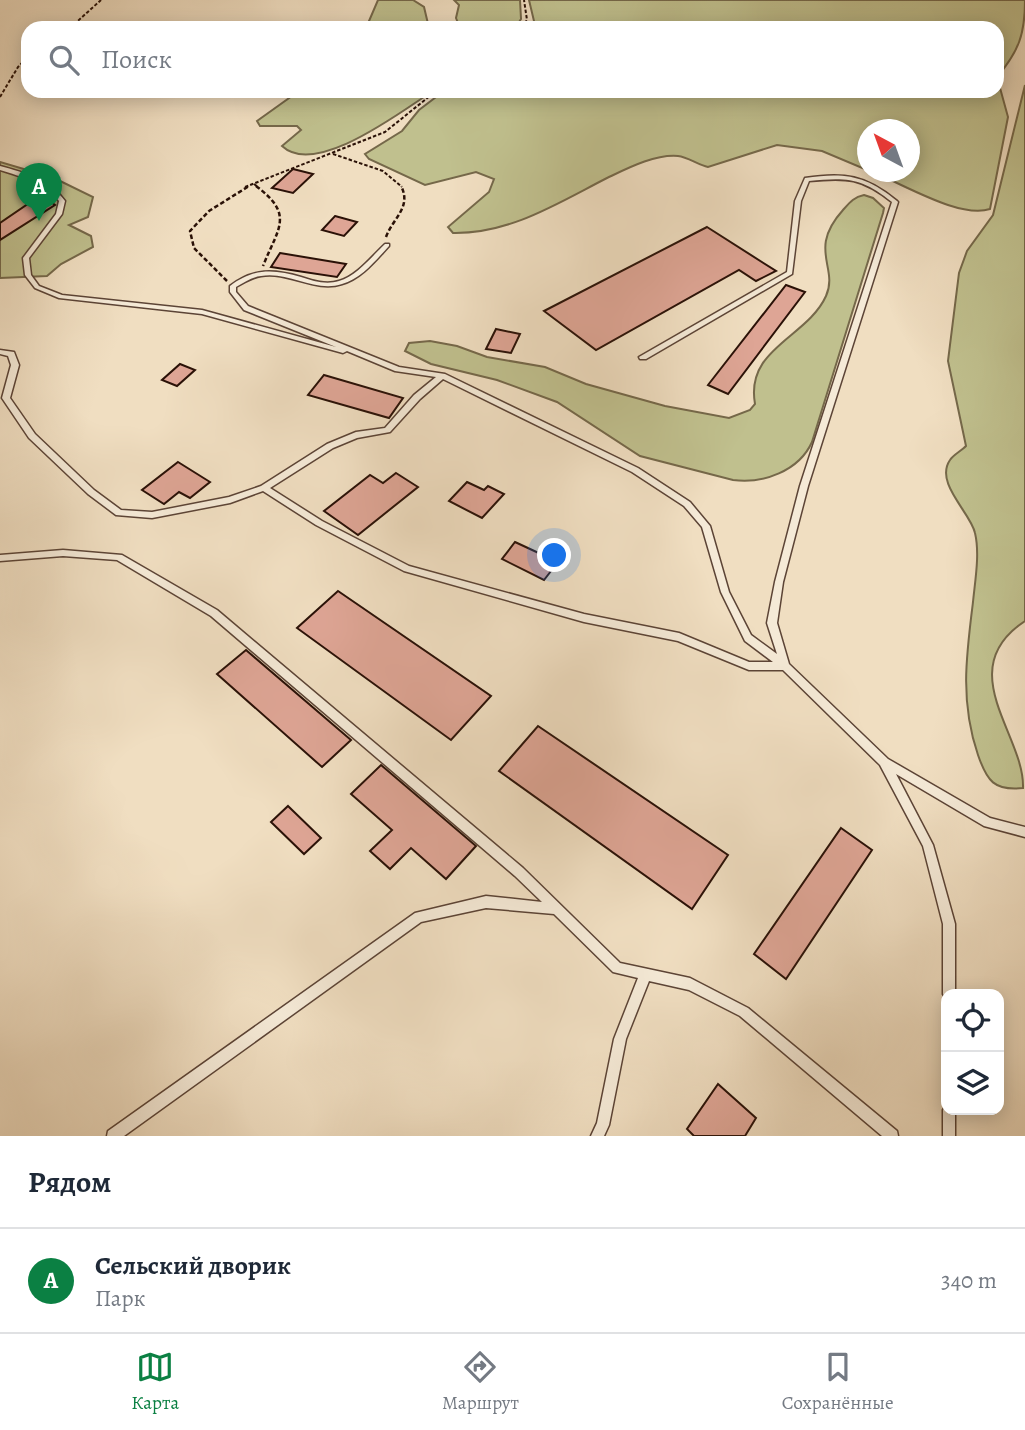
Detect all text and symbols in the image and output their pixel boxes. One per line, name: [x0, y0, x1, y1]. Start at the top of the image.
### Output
search box: [21, 21, 1004, 98]
icon: search: [45, 41, 83, 79]
text: Поиск: [101, 42, 172, 77]
north arrow: [857, 119, 920, 182]
pin: A: [16, 163, 62, 221]
your location: [537, 538, 571, 572]
map controls: [941, 989, 1004, 1115]
button: locate: [941, 989, 1004, 1052]
button: layers: [941, 1052, 1004, 1115]
text: Рядом: [28, 1162, 111, 1202]
text: Сельский дворик: [95, 1248, 291, 1283]
text: A: [44, 1265, 58, 1296]
text: 340 m: [941, 1265, 997, 1296]
text: Парк: [95, 1283, 146, 1314]
tab: Карта: [131, 1348, 179, 1416]
tab: Маршрут: [442, 1348, 519, 1416]
tab: Сохранённые: [782, 1348, 894, 1416]

